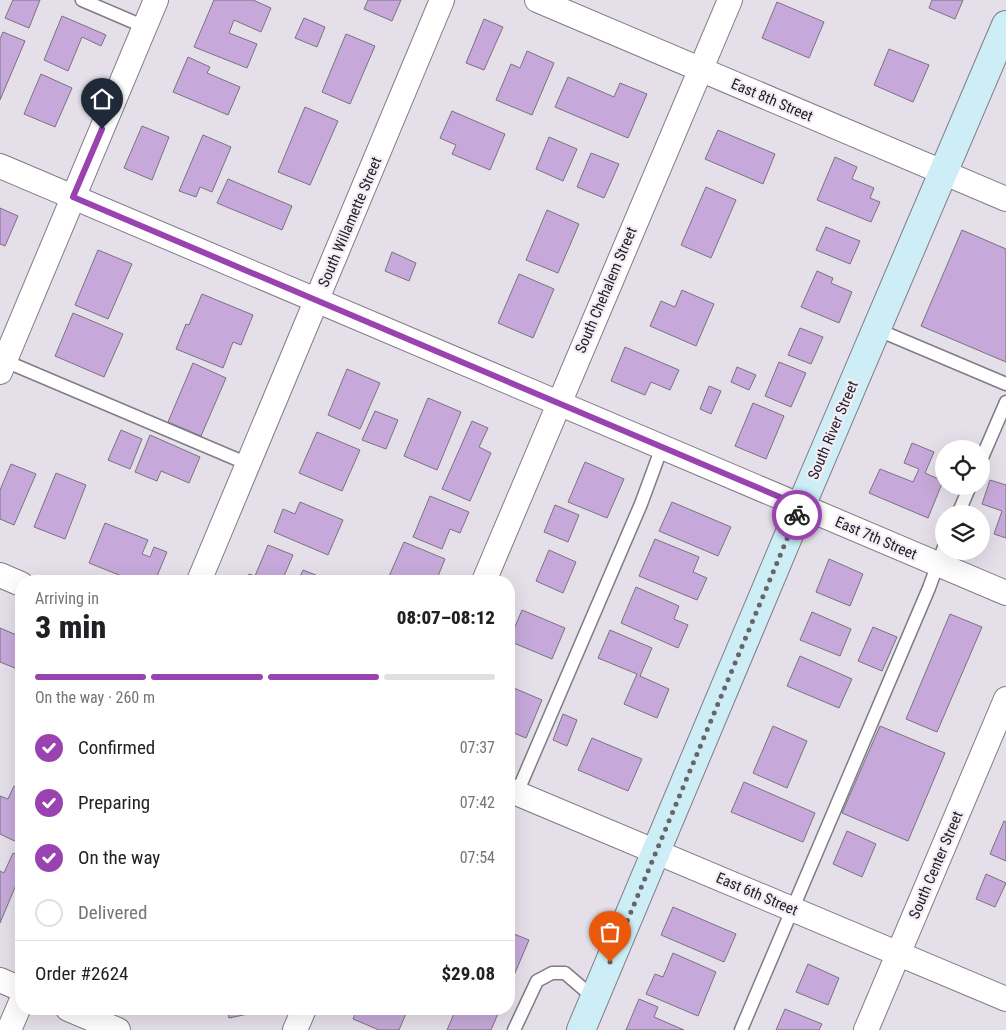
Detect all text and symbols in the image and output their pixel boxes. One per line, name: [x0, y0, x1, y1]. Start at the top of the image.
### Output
street label: East 8th Street: [728, 75, 816, 125]
pin: [81, 78, 123, 129]
icon: home: [88, 85, 116, 113]
street label: South Willamette Street: [314, 154, 386, 290]
street label: South Chehalem Street: [571, 224, 641, 356]
street label: South River Street: [804, 378, 862, 482]
map controls: [935, 440, 990, 560]
button: locate: [935, 440, 990, 495]
courier: [772, 490, 822, 540]
icon: bike: [783, 501, 811, 529]
button: layers: [935, 505, 990, 560]
street label: East 7th Street: [832, 513, 920, 563]
text: Arriving in: [35, 589, 99, 608]
text: 08:07–08:12: [397, 606, 495, 629]
text: 3 min: [35, 608, 106, 646]
text: On the way · 260 m: [35, 688, 155, 707]
icon: check: [35, 734, 63, 762]
text: Confirmed: [78, 736, 155, 759]
text: 07:37: [460, 738, 495, 757]
icon: check: [35, 789, 63, 817]
text: Preparing: [78, 791, 150, 814]
text: 07:42: [460, 793, 495, 812]
street label: South Center Street: [905, 808, 967, 922]
icon: check: [35, 844, 63, 872]
text: On the way: [78, 846, 160, 869]
text: 07:54: [460, 848, 495, 867]
street label: East 6th Street: [713, 869, 801, 919]
text: Delivered: [78, 901, 147, 924]
pin: [589, 911, 631, 962]
icon: bag: [596, 918, 624, 946]
text: Order #2624: [35, 962, 128, 985]
text: $29.08: [441, 962, 495, 985]

